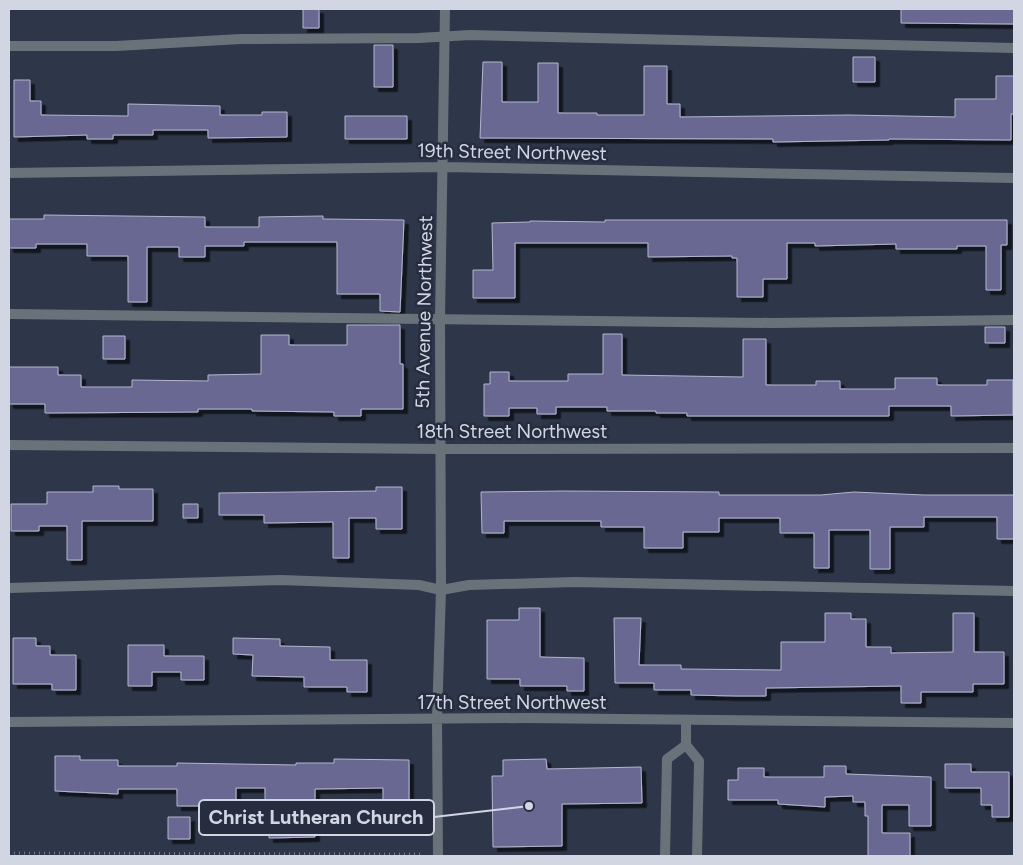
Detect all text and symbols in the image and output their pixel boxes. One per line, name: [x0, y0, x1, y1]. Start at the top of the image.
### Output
street label: 19th Street Northwest: [417, 139, 607, 165]
street label: 5th Avenue Northwest: [411, 215, 437, 409]
street label: 18th Street Northwest: [417, 420, 607, 443]
street label: 17th Street Northwest: [417, 691, 607, 714]
callout: Christ Lutheran Church: [199, 800, 434, 835]
text: Christ Lutheran Church: [209, 805, 423, 829]

